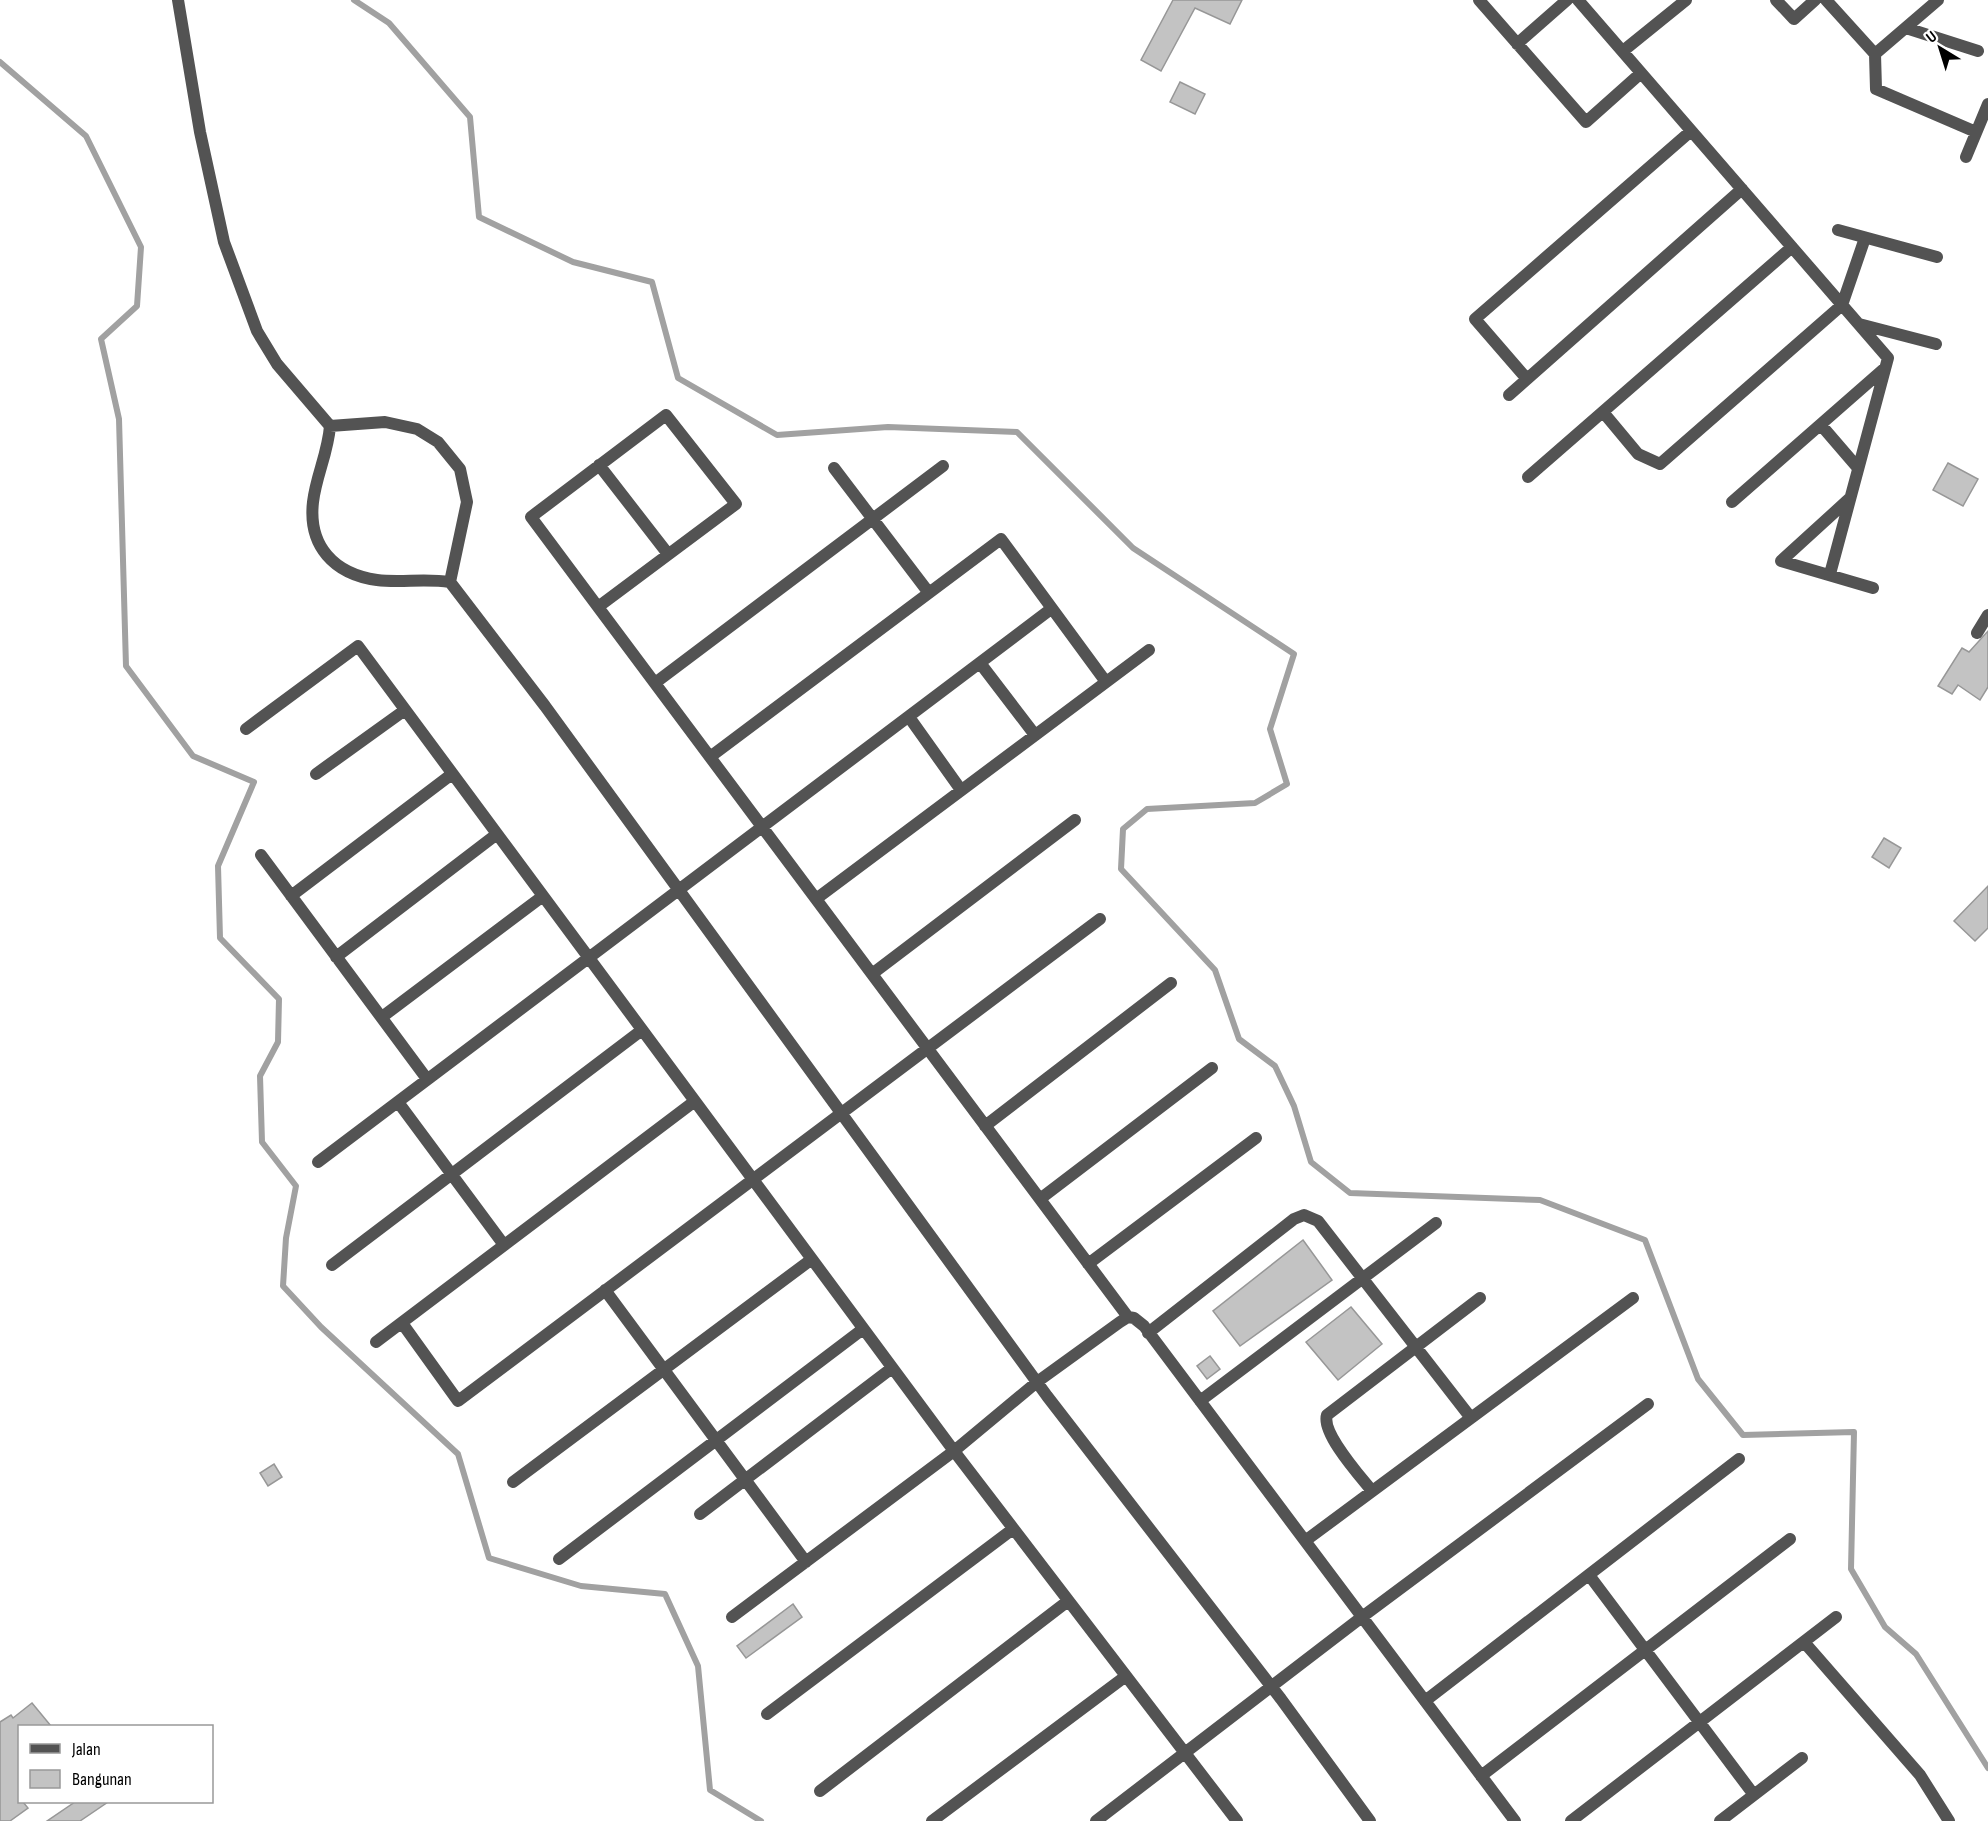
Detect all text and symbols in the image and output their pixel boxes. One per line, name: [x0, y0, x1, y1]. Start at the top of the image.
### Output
north arrow: [1910, 18, 1970, 78]
text: U: [1923, 27, 1941, 47]
legend: [18, 1725, 213, 1803]
text: Jalan: [71, 1739, 101, 1760]
text: Bangunan: [72, 1769, 132, 1790]

